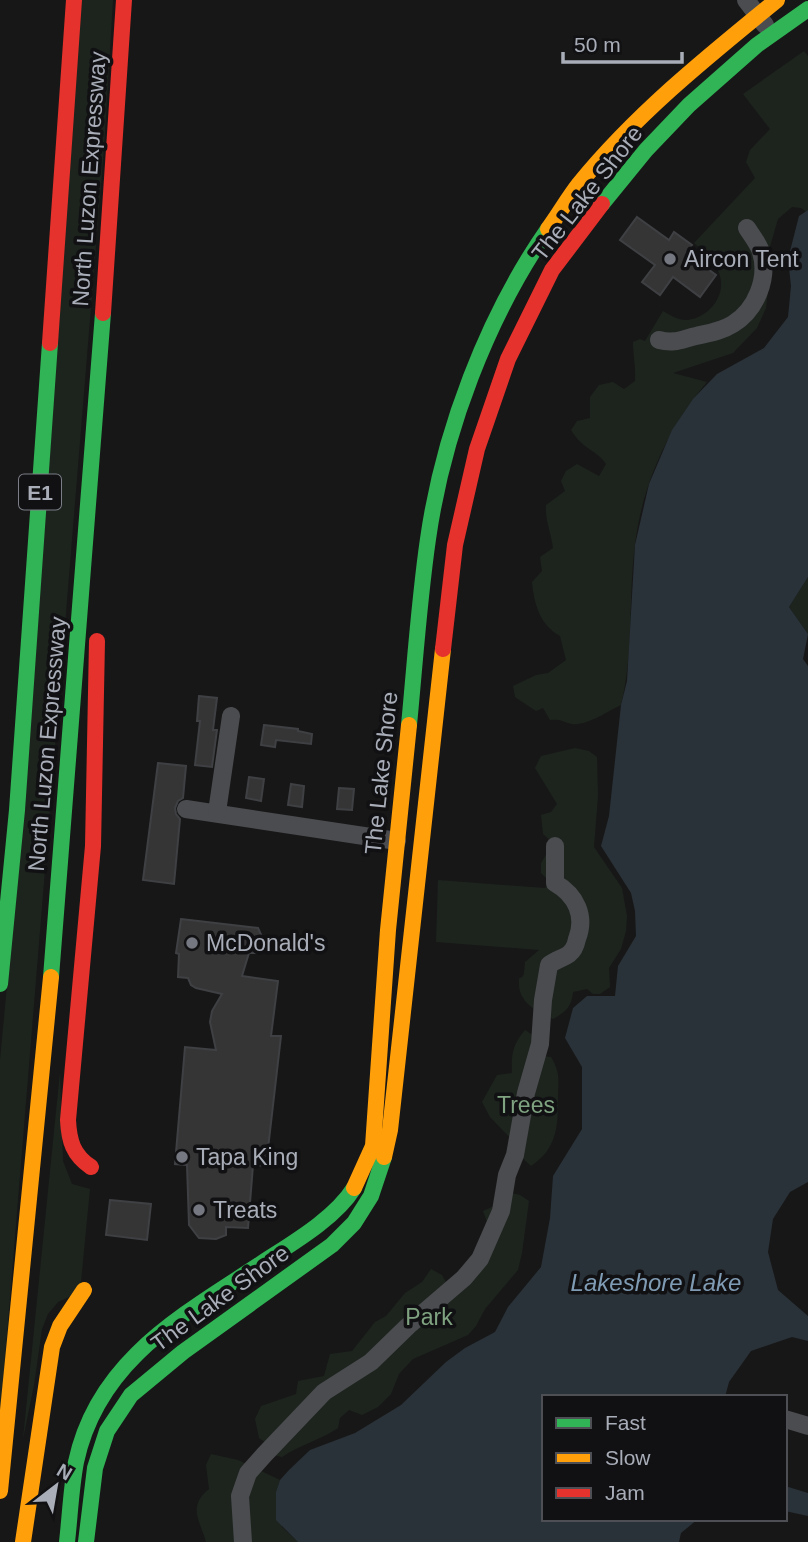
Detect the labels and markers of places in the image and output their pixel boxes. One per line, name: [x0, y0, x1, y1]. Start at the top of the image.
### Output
place label: Aircon Tent: [684, 246, 799, 272]
marker: Aircon Tent: [662, 251, 678, 267]
place label: McDonald's: [206, 930, 325, 956]
marker: McDonald's: [184, 935, 200, 951]
place label: Tapa King: [196, 1144, 298, 1170]
marker: Tapa King: [174, 1149, 190, 1165]
place label: Treats: [213, 1197, 277, 1223]
marker: Treats: [191, 1202, 207, 1218]

